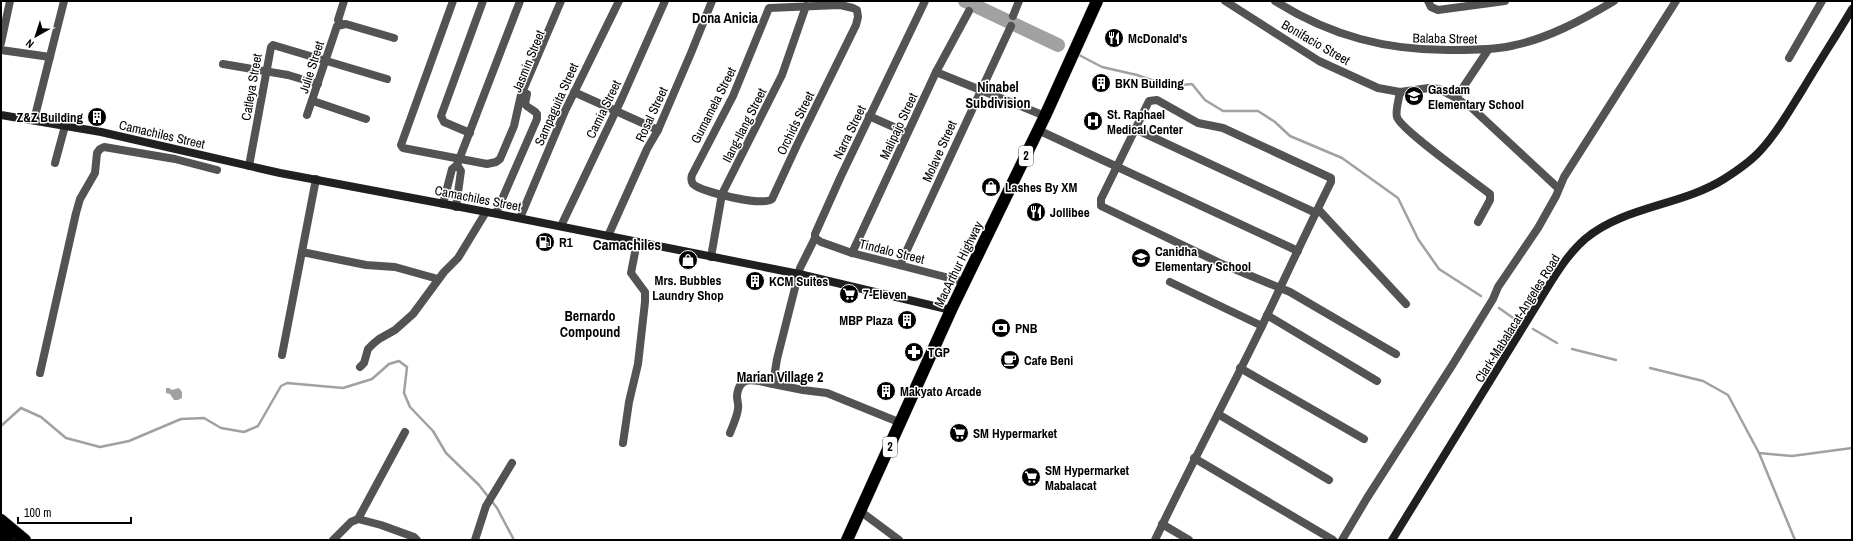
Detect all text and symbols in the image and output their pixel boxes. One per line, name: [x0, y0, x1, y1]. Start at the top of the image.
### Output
district label: Dona Anicia: [692, 9, 759, 27]
north arrow: [16, 16, 56, 56]
street label: Bonifacio Street: [1278, 16, 1353, 69]
street label: Jasmin Street: [508, 27, 549, 95]
restaurant icon: McDonald's: [1103, 27, 1125, 49]
street label: Balaba Street: [1413, 29, 1477, 48]
place label: McDonald's: [1128, 30, 1187, 47]
text: N: [23, 36, 37, 51]
street label: Julie Street: [295, 39, 328, 95]
street label: Catleya Street: [237, 52, 266, 122]
street label: Sampaguita Street: [531, 60, 582, 148]
street label: Gumamela Street: [687, 64, 740, 146]
building icon: BKN Building: [1090, 72, 1112, 94]
place label: BKN Building: [1115, 75, 1184, 92]
street label: Camia Street: [582, 77, 625, 141]
district label: Ninabel Subdivision: [965, 78, 1031, 112]
place label: Gasdam Elementary School: [1428, 81, 1524, 113]
street label: Rosal Street: [631, 84, 672, 144]
street label: Ilang-Ilang Street: [718, 85, 770, 165]
school or university icon: Gasdam Elementary School: [1403, 85, 1425, 107]
street label: Orchids Street: [773, 89, 818, 158]
street label: Malipajo Street: [876, 90, 921, 162]
street label: Narra Street: [829, 102, 870, 162]
building icon: Z&Z Building: [86, 106, 108, 128]
place label: St. Raphael Medical Center: [1107, 106, 1184, 138]
place label: Z&Z Building: [17, 109, 83, 126]
hospital icon: St. Raphael Medical Center: [1082, 110, 1104, 132]
street label: Camachiles Street: [117, 116, 207, 153]
street label: Molave Street: [918, 118, 961, 185]
road number: 2: [1019, 146, 1033, 166]
shop icon: Lashes By XM: [980, 176, 1002, 198]
place label: Lashes By XM: [1005, 179, 1077, 196]
street label: Camachiles Street: [433, 182, 523, 215]
restaurant icon: Jollibee: [1025, 201, 1047, 223]
place label: Jollibee: [1050, 204, 1090, 221]
street label: MacArthur Highway: [930, 218, 987, 310]
fuel station icon: R1: [534, 231, 556, 253]
place label: R1: [559, 234, 573, 251]
district label: Camachiles: [593, 234, 661, 255]
street label: Tindalo Street: [857, 235, 926, 268]
place label: Canidha Elementary School: [1155, 243, 1251, 275]
school or university icon: Canidha Elementary School: [1130, 247, 1152, 269]
shop icon: Mrs. Bubbles Laundry Shop: [677, 249, 699, 271]
street label: Clark-Mabalacat-Angeles Road: [1471, 251, 1564, 386]
building icon: KCM Suites: [744, 270, 766, 292]
place label: Mrs. Bubbles Laundry Shop: [652, 272, 724, 304]
place label: KCM Suites: [769, 273, 828, 290]
supermarket icon: 7-Eleven: [838, 283, 860, 305]
place label: 7-Eleven: [863, 286, 907, 303]
district label: Bernardo Compound: [560, 307, 620, 341]
building icon: MBP Plaza: [896, 309, 918, 331]
place label: MBP Plaza: [839, 312, 893, 329]
bank icon: PNB: [990, 317, 1012, 339]
place label: PNB: [1015, 320, 1038, 337]
pharmacy icon: TGP: [903, 341, 925, 363]
place label: TGP: [928, 344, 950, 361]
cafe icon: Cafe Beni: [999, 349, 1021, 371]
place label: Cafe Beni: [1024, 352, 1073, 369]
district label: Marian Village 2: [737, 368, 823, 386]
building icon: Makyato Arcade: [875, 380, 897, 402]
place label: Makyato Arcade: [900, 383, 981, 400]
supermarket icon: SM Hypermarket: [948, 422, 970, 444]
place label: SM Hypermarket: [973, 425, 1058, 442]
road number: 2: [883, 437, 897, 457]
place label: SM Hypermarket Mabalacat: [1045, 462, 1130, 494]
supermarket icon: SM Hypermarket Mabalacat: [1020, 466, 1042, 488]
scale bar: [18, 499, 131, 525]
text: 100 m: [24, 505, 51, 521]

